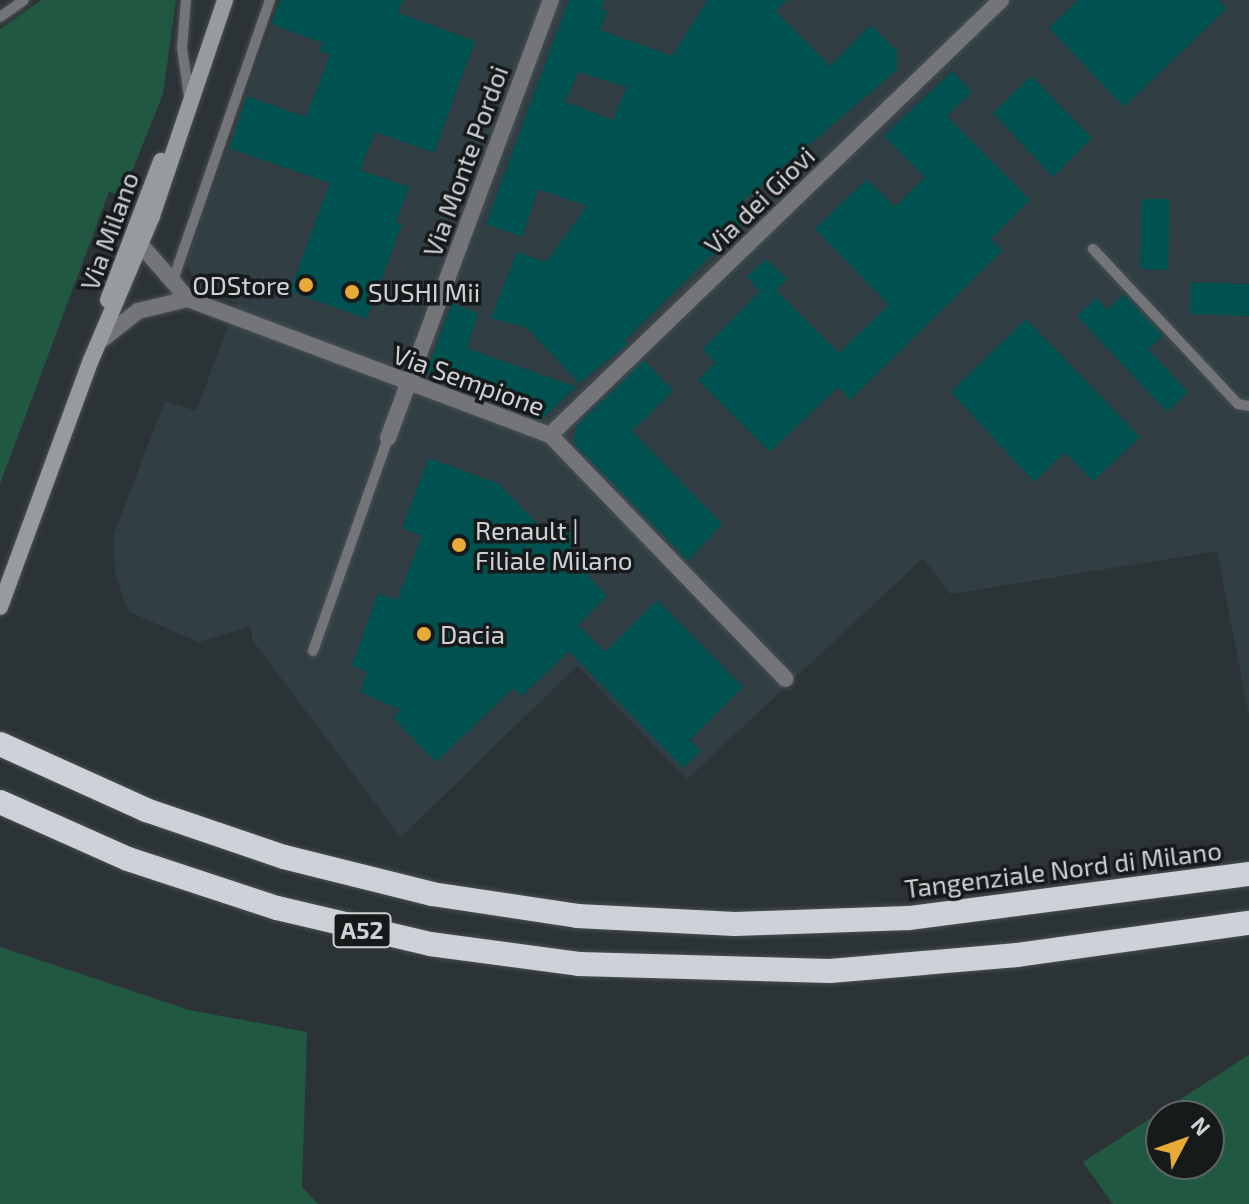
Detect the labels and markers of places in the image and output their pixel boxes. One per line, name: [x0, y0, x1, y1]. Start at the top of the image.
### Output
place label: ODStore: [192, 269, 290, 301]
marker: ODStore: [297, 276, 315, 294]
place label: SUSHI Mii: [368, 276, 480, 308]
marker: SUSHI Mii: [343, 283, 361, 301]
place label: Renault | Filiale Milano: [475, 514, 633, 576]
marker: Renault | Filiale Milano: [450, 536, 468, 554]
place label: Dacia: [440, 618, 505, 650]
marker: Dacia: [415, 625, 433, 643]

